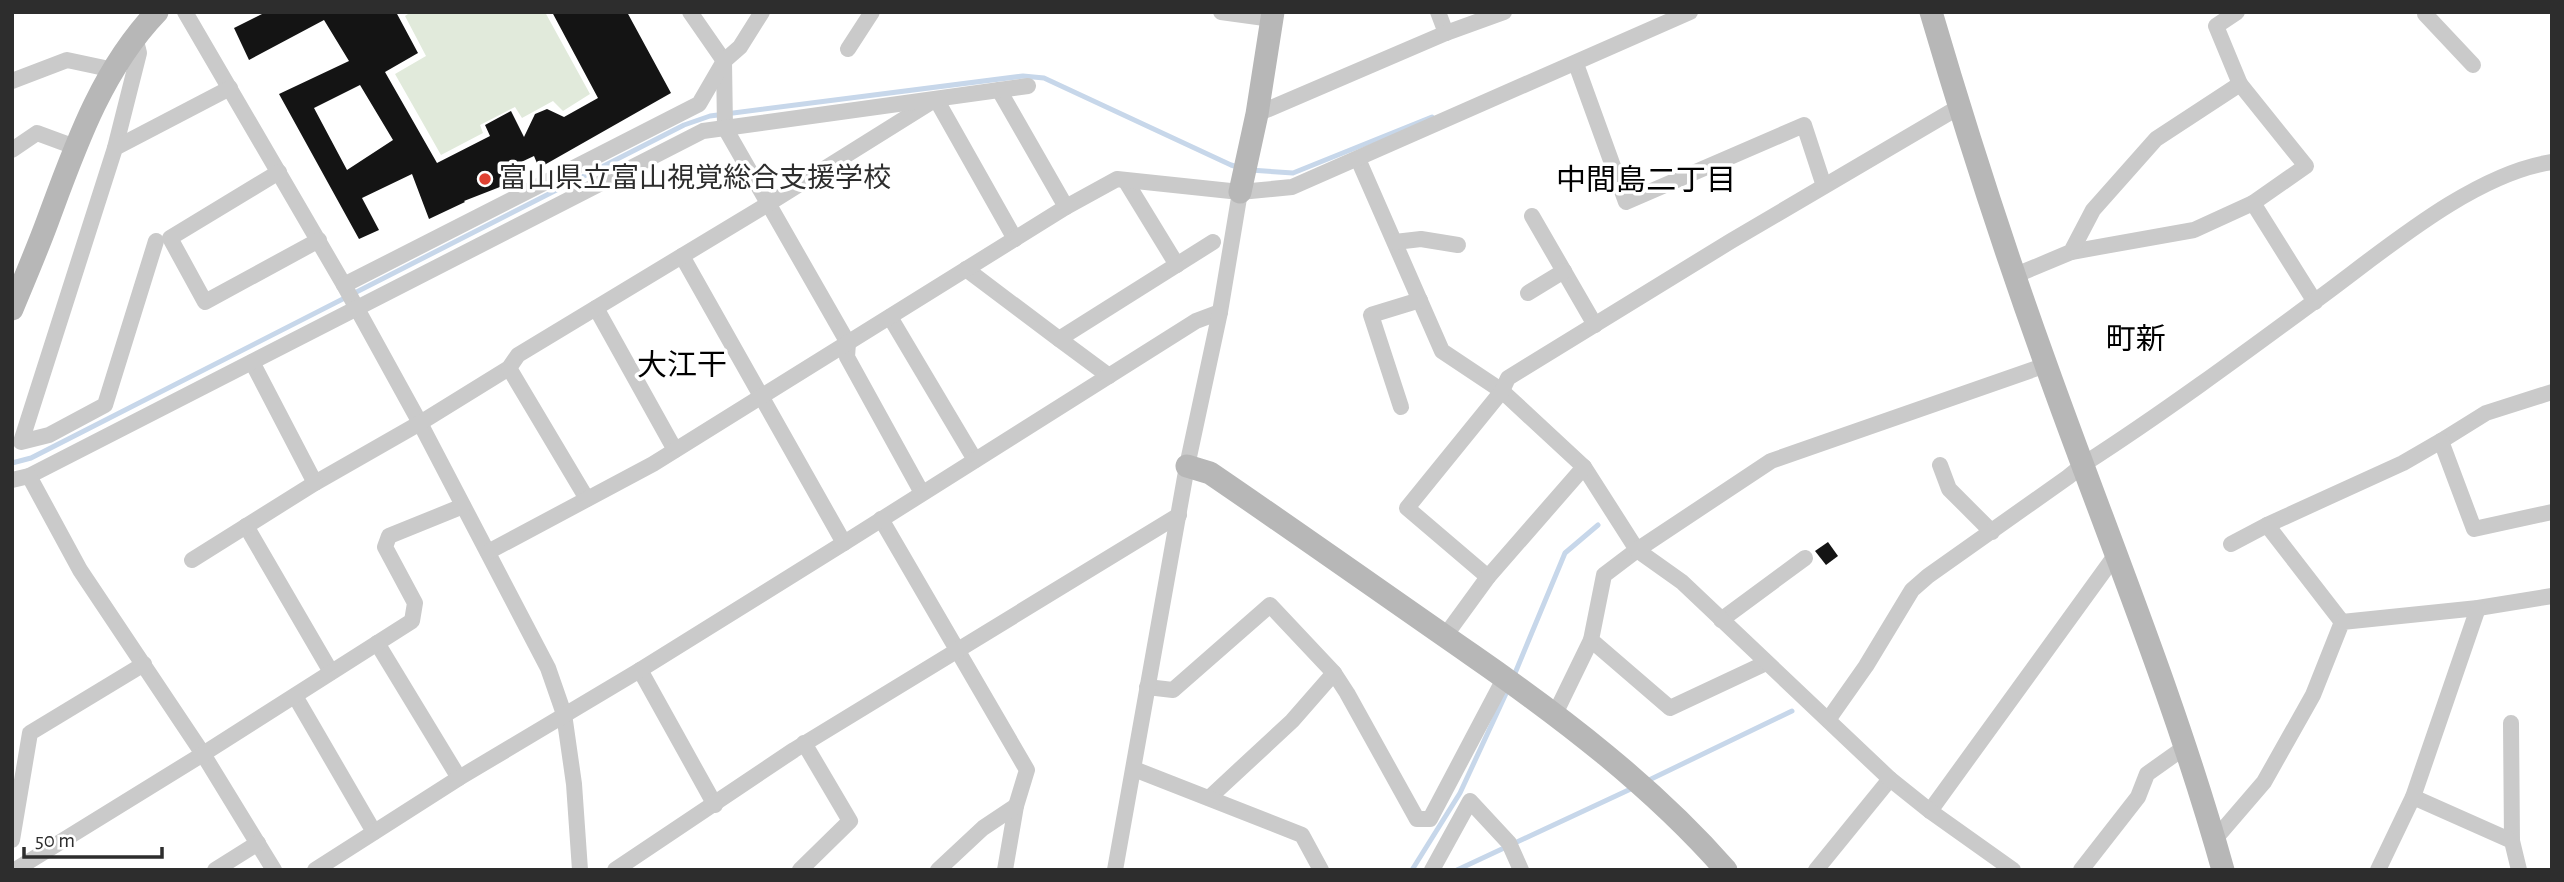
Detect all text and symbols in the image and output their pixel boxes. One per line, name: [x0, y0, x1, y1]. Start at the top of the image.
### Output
place label: 富山県立富山視覚総合支援学校: [499, 163, 891, 193]
district label: 中間島二丁目: [1556, 164, 1736, 196]
marker: 富山県立富山視覚総合支援学校: [477, 171, 493, 187]
district label: 町新: [2106, 323, 2166, 355]
district label: 大江干: [637, 350, 727, 381]
scale bar: [24, 816, 163, 860]
text: 50 m: [35, 830, 75, 851]

